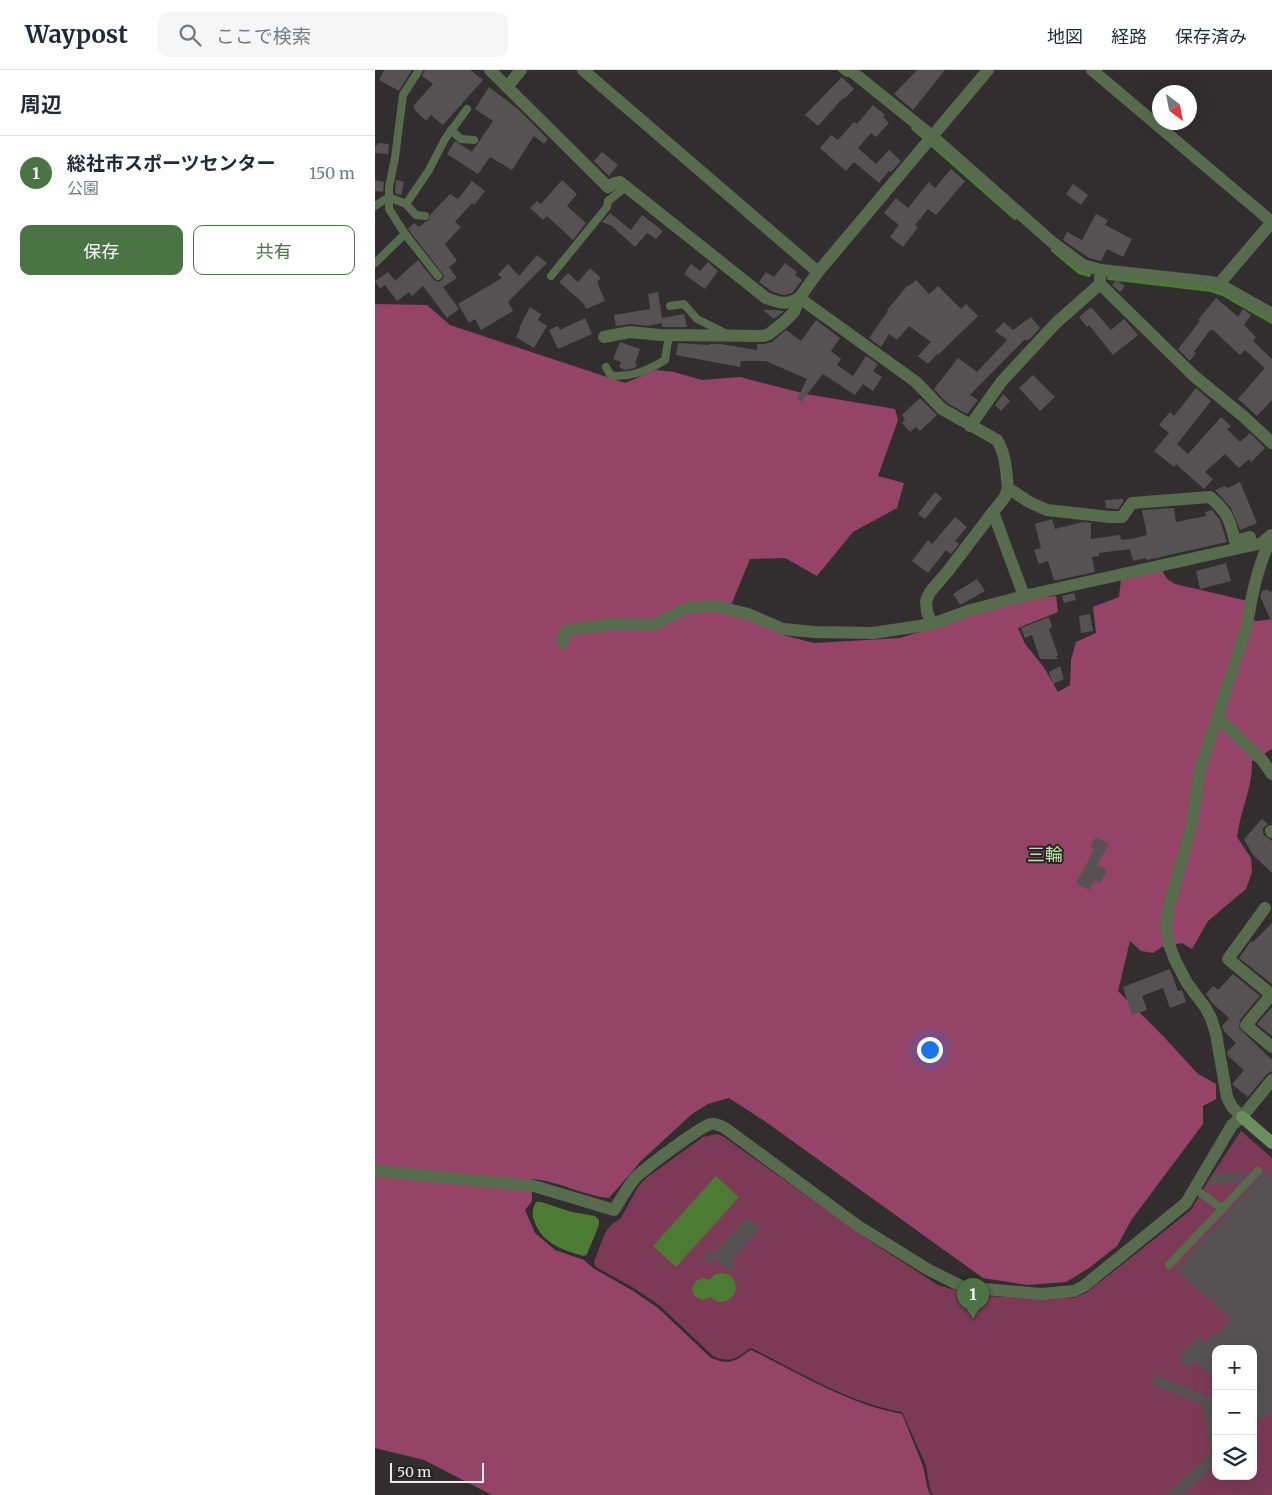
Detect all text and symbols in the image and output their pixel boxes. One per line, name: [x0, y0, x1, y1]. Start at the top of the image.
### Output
search box: [158, 12, 508, 57]
text: Waypost: [25, 19, 128, 50]
icon: search: [176, 21, 204, 49]
text: ここで検索: [216, 24, 311, 48]
text: 地図: [1047, 25, 1083, 48]
text: 経路: [1111, 25, 1147, 48]
text: 保存済み: [1175, 25, 1247, 48]
north arrow: [1152, 85, 1197, 130]
text: 周辺: [20, 91, 62, 118]
text: 総社市スポーツセンター: [67, 151, 276, 175]
text: 1: [32, 163, 40, 183]
text: 150 m: [309, 163, 355, 183]
text: 公園: [67, 178, 99, 198]
button: 保存: [20, 225, 183, 275]
button: 共有: [193, 225, 355, 275]
district label: 三輪: [1027, 843, 1063, 866]
your location: [917, 1037, 943, 1063]
pin: 1: [957, 1278, 989, 1319]
map controls: [1212, 1345, 1257, 1480]
button: +: [1212, 1345, 1257, 1390]
button: −: [1212, 1390, 1257, 1435]
button: layers: [1212, 1435, 1257, 1480]
scale bar: [390, 1460, 484, 1483]
text: 50 m: [397, 1463, 431, 1481]

